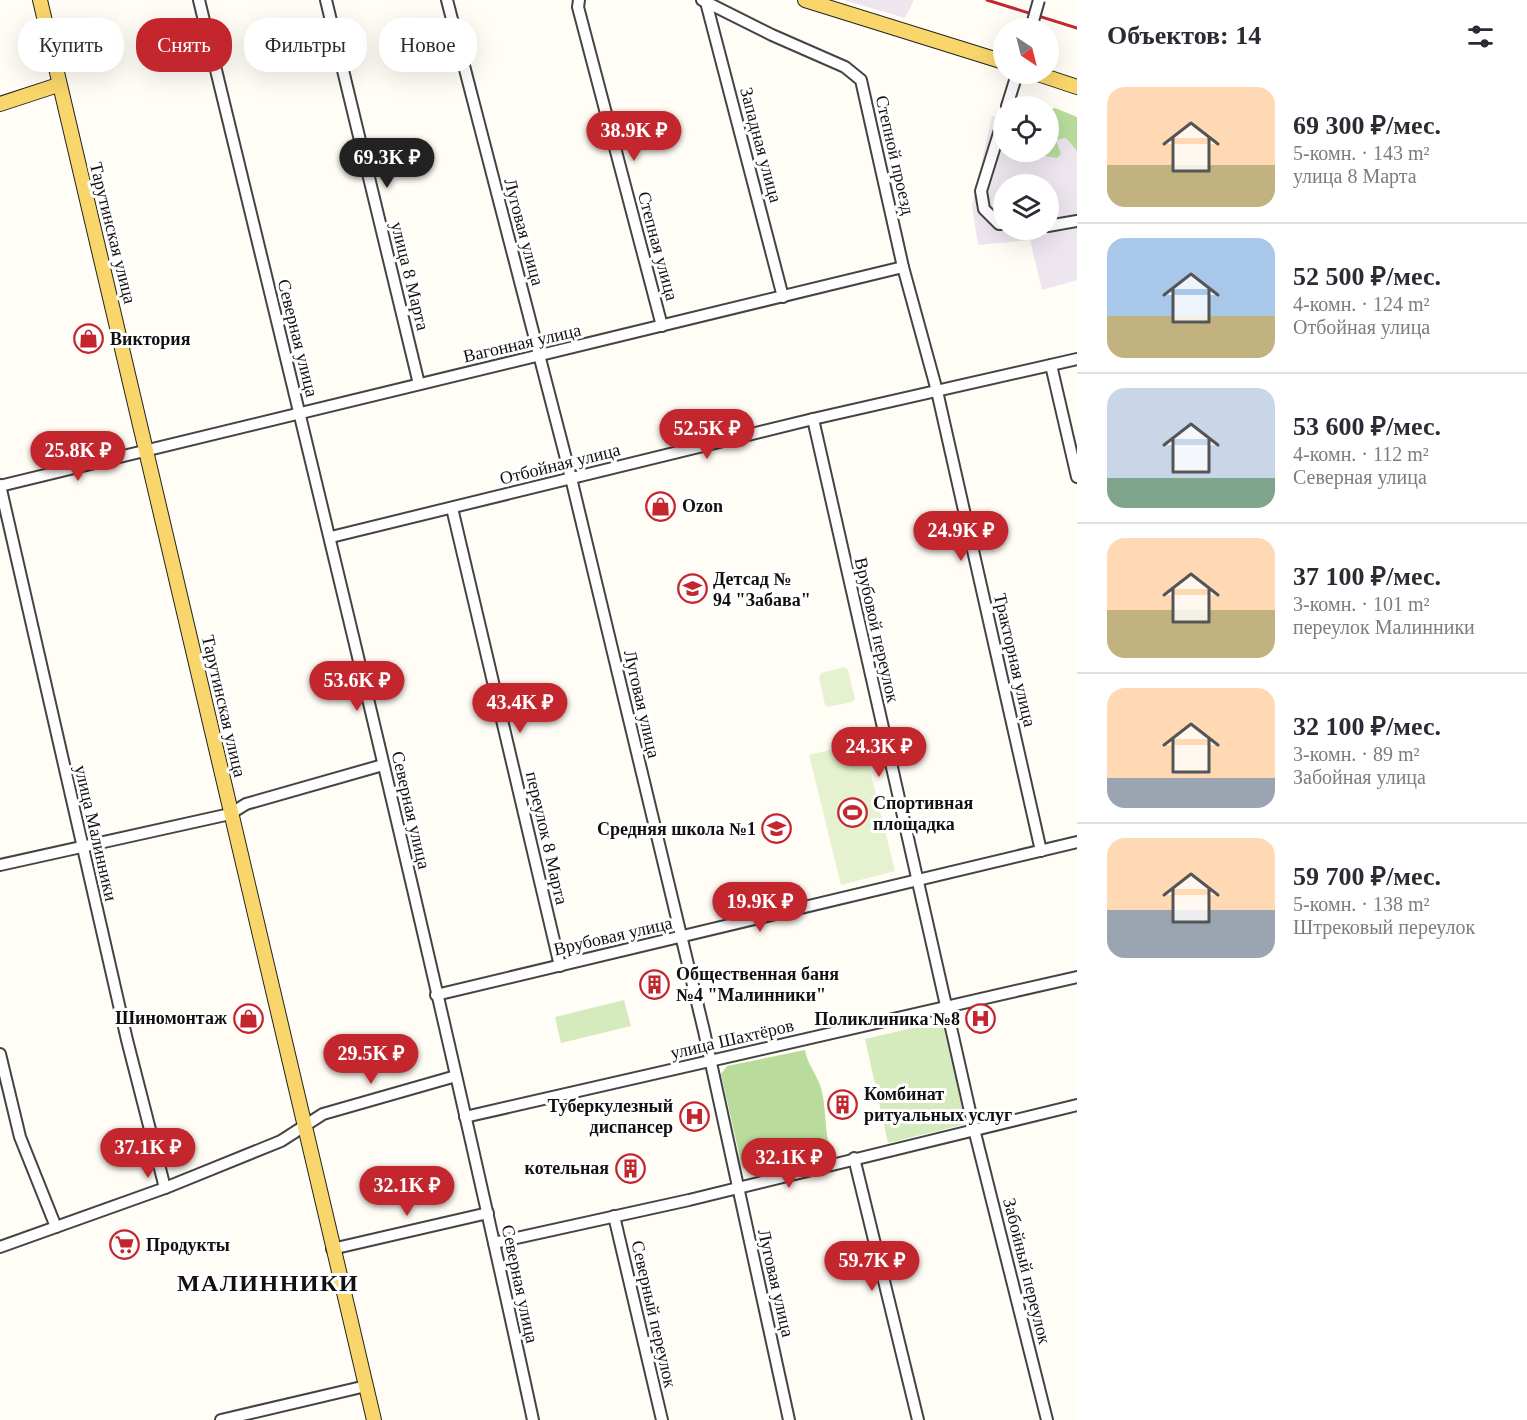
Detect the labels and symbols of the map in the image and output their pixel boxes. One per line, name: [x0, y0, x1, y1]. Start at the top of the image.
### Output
north arrow: [993, 18, 1059, 84]
street label: Западная улица: [736, 85, 786, 205]
street label: Степной проезд: [872, 93, 918, 217]
pin: 38.9K ₽: [579, 111, 689, 162]
pin: 69.3K ₽: [332, 138, 442, 189]
street label: Тарутинская улица: [86, 160, 140, 306]
street label: Луговая улица: [500, 176, 548, 288]
street label: Степная улица: [634, 189, 682, 303]
street label: улица 8 Марта: [387, 220, 433, 332]
street label: Северная улица: [274, 277, 322, 399]
street label: Вагонная улица: [461, 320, 583, 366]
shop icon: Виктория: [73, 323, 105, 355]
place label: Виктория: [110, 329, 191, 349]
pin: 52.5K ₽: [652, 409, 762, 460]
pin: 25.8K ₽: [23, 431, 133, 482]
street label: Отбойная улица: [498, 439, 622, 489]
shop icon: Ozon: [645, 490, 677, 522]
place label: Ozon: [682, 496, 723, 516]
pin: 24.9K ₽: [906, 511, 1016, 562]
street label: Врубовой переулок: [851, 555, 903, 705]
place label: Детсад № 94 "Забава": [713, 569, 811, 610]
school or university icon: Детсад № 94 "Забава": [676, 573, 708, 605]
street label: Тракторная улица: [990, 591, 1040, 729]
street label: Тарутинская улица: [198, 633, 250, 779]
street label: Луговая улица: [620, 648, 664, 760]
pin: 53.6K ₽: [302, 661, 412, 712]
pin: 43.4K ₽: [465, 683, 575, 734]
pin: 24.3K ₽: [824, 727, 934, 778]
street label: Северная улица: [388, 749, 434, 871]
street label: улица Малинники: [71, 763, 121, 903]
street label: переулок 8 Марта: [522, 770, 572, 906]
place label: Спортивная площадка: [873, 793, 973, 834]
sports icon: Спортивная площадка: [836, 797, 868, 829]
school or university icon: Средняя школа №1: [761, 813, 793, 845]
place label: Средняя школа №1: [597, 819, 756, 839]
pin: 19.9K ₽: [705, 882, 815, 933]
street label: Врубовая улица: [552, 913, 674, 959]
place label: Общественная баня №4 "Малинники": [676, 964, 839, 1005]
building icon: Общественная баня №4 "Малинники": [639, 968, 671, 1000]
shop icon: Шиномонтаж: [232, 1002, 264, 1034]
hospital icon: Поликлиника №8: [965, 1003, 997, 1035]
place label: Шиномонтаж: [115, 1008, 228, 1028]
place label: Поликлиника №8: [814, 1009, 960, 1029]
street label: улица Шахтёров: [668, 1015, 796, 1063]
pin: 29.5K ₽: [316, 1034, 426, 1085]
place label: Комбинат ритуальных услуг: [864, 1084, 1012, 1125]
building icon: Комбинат ритуальных услуг: [827, 1088, 859, 1120]
place label: Туберкулезный диспансер: [548, 1096, 673, 1137]
hospital icon: Туберкулезный диспансер: [678, 1100, 710, 1132]
pin: 37.1K ₽: [93, 1128, 203, 1179]
pin: 32.1K ₽: [734, 1138, 844, 1189]
building icon: котельная: [614, 1152, 646, 1184]
place label: котельная: [525, 1158, 609, 1178]
pin: 32.1K ₽: [352, 1166, 462, 1217]
street label: Забойный переулок: [999, 1196, 1055, 1346]
street label: Северная улица: [498, 1223, 542, 1345]
street label: Луговая улица: [754, 1227, 798, 1339]
supermarket icon: Продукты: [109, 1229, 141, 1261]
place label: Продукты: [146, 1235, 230, 1255]
street label: Северный переулок: [627, 1238, 681, 1390]
pin: 59.7K ₽: [817, 1241, 927, 1292]
district label: МАЛИННИКИ: [177, 1270, 359, 1296]

